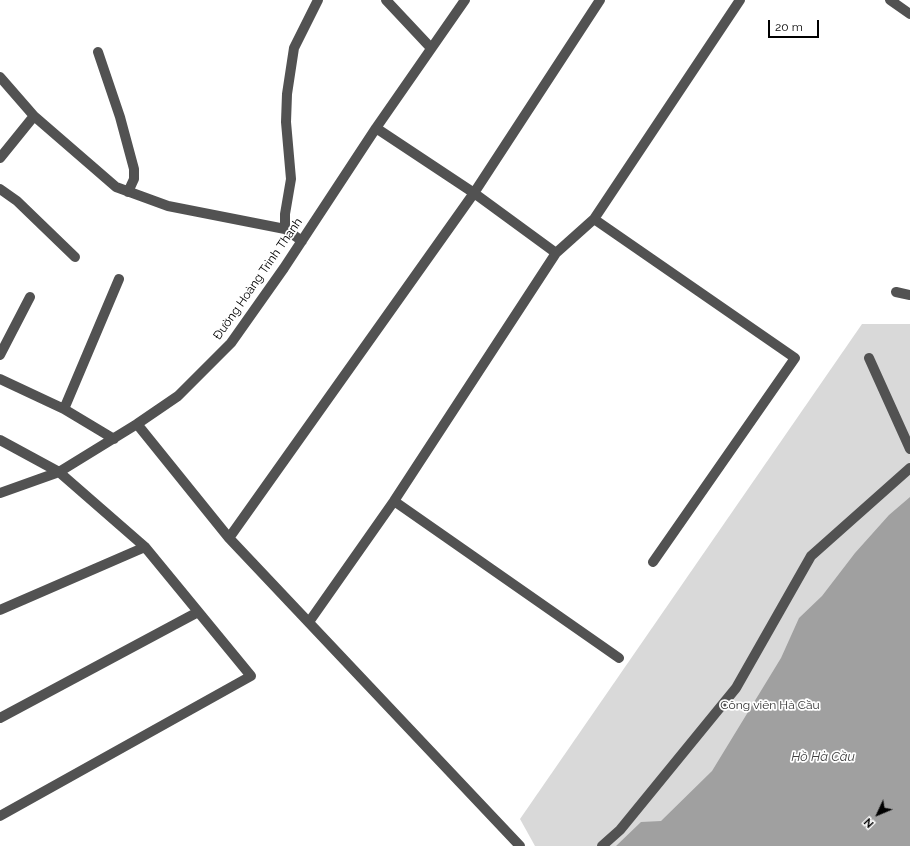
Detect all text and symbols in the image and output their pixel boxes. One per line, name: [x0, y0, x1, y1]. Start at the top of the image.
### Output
scale bar: [770, 12, 821, 38]
text: 20 m: [775, 20, 803, 34]
street label: Đường Hoàng Trình Thanh: [210, 215, 306, 343]
park label: Công viên Hà Cầu: [720, 698, 820, 712]
water label: Hồ Hà Cầu: [791, 749, 855, 765]
north arrow: [858, 794, 898, 834]
text: N: [861, 815, 877, 830]

